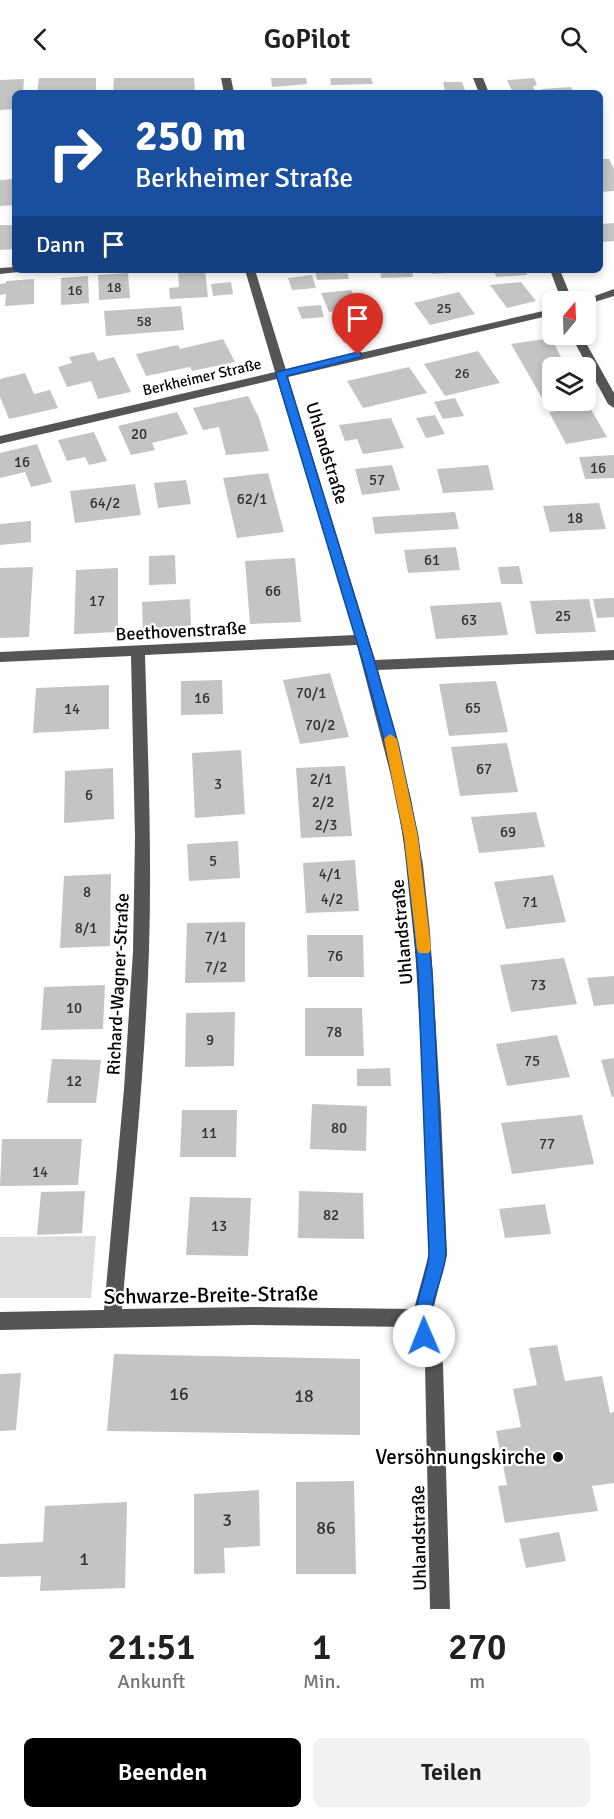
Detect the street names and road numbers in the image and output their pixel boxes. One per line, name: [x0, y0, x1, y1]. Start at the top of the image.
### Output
street label: Berkheimer Straße: [141, 355, 263, 399]
street label: Uhlandstraße: [301, 399, 353, 507]
street label: Beethovenstraße: [115, 617, 247, 645]
street label: Uhlandstraße: [386, 878, 418, 986]
street label: Richard-Wagner-Straße: [102, 892, 134, 1076]
street label: Schwarze-Breite-Straße: [103, 1280, 319, 1310]
street label: Uhlandstraße: [407, 1485, 431, 1591]

